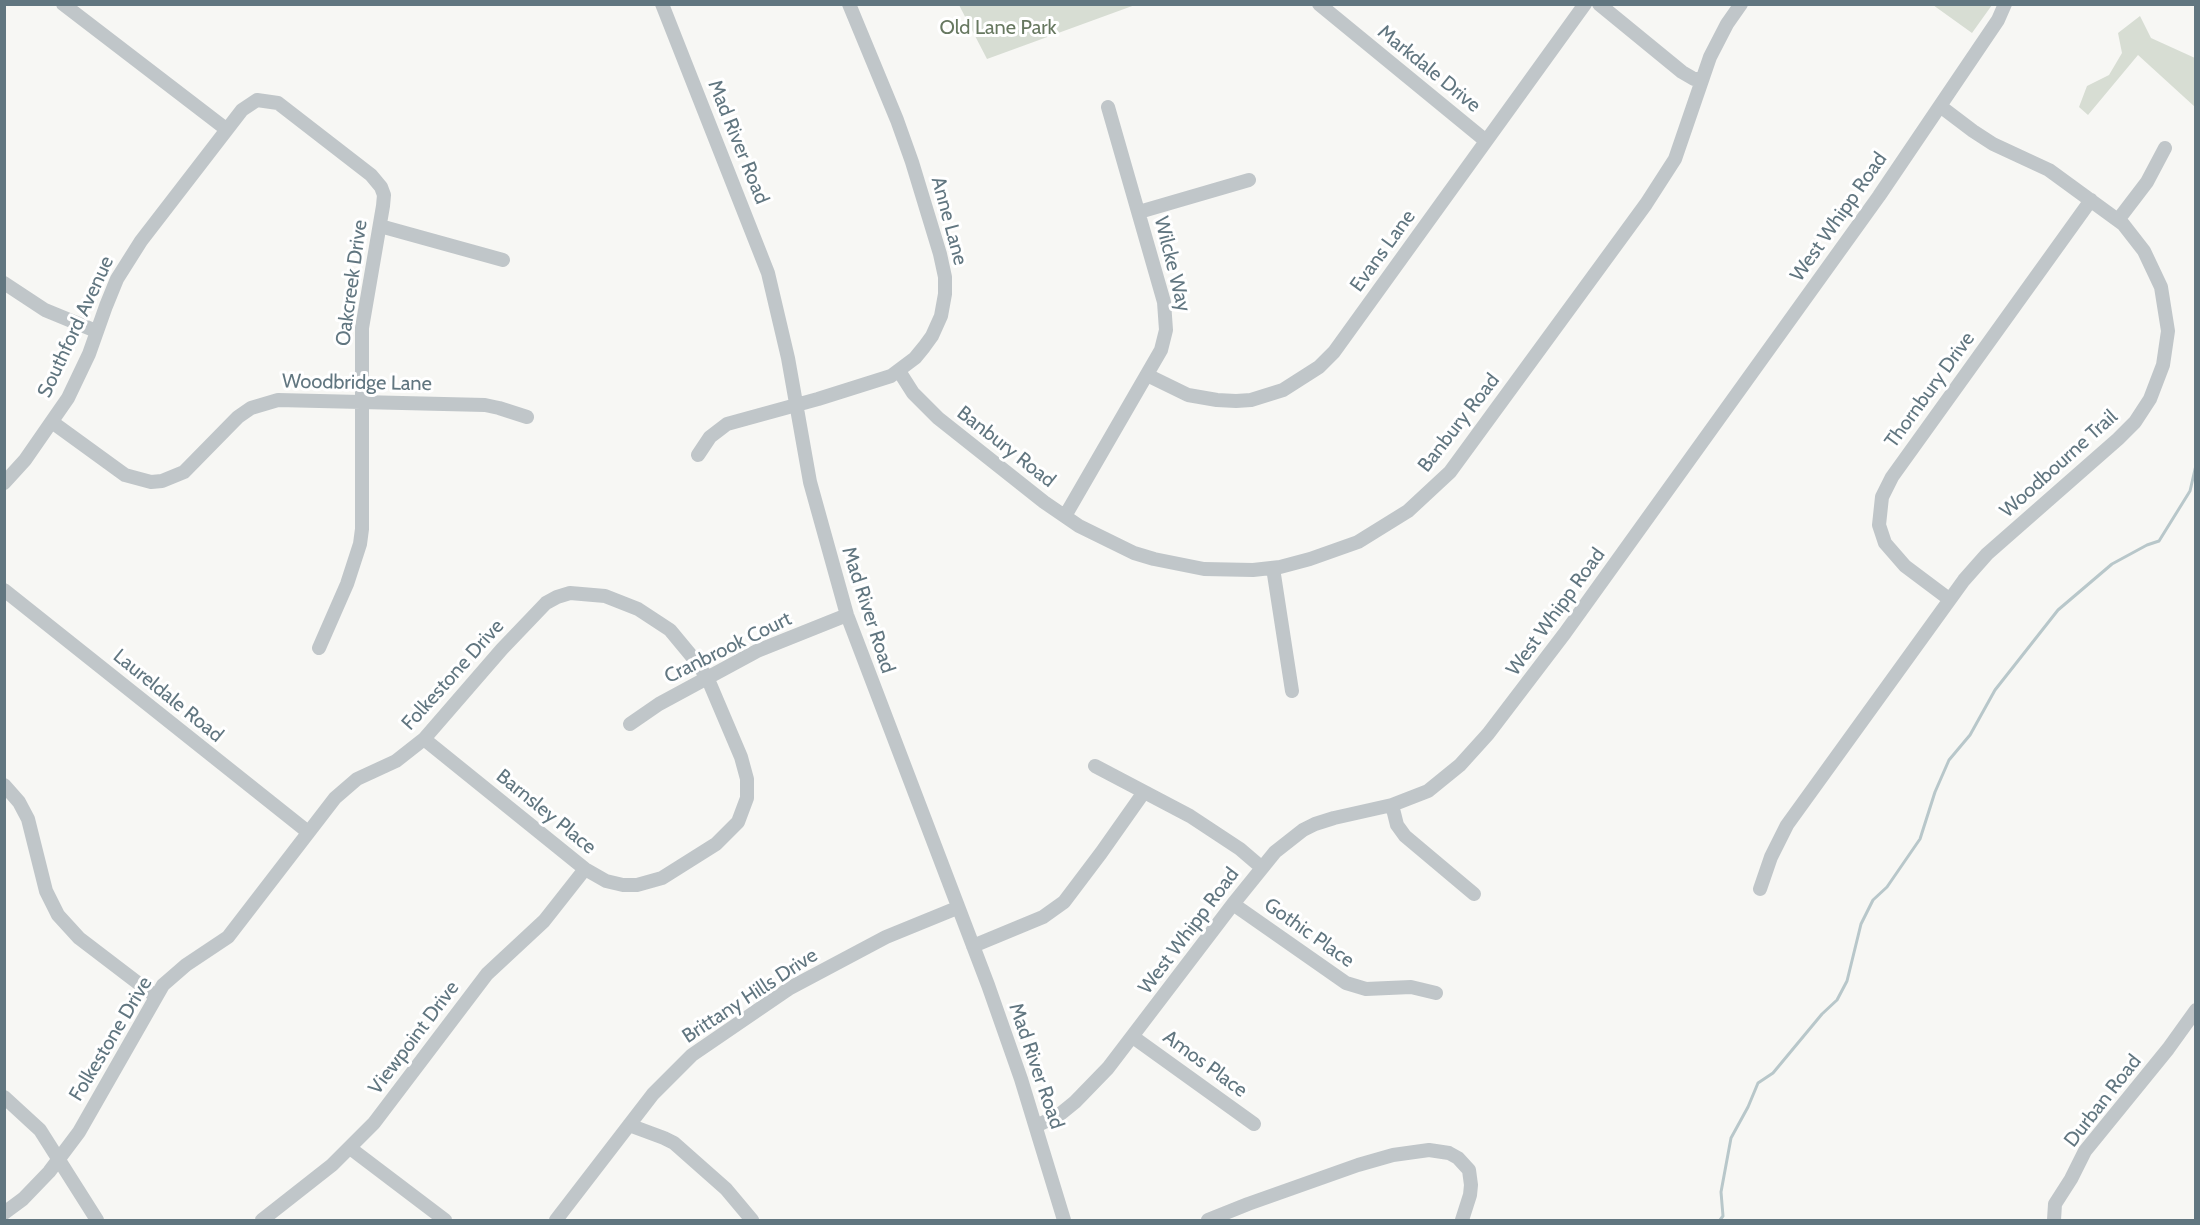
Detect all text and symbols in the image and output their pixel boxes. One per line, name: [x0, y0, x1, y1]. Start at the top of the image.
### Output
park label: Old Lane Park: [939, 16, 1057, 40]
street label: Markdale Drive: [1373, 20, 1485, 118]
street label: Mad River Road: [702, 77, 774, 207]
street label: West Whipp Road: [1786, 148, 1892, 286]
street label: Anne Lane: [926, 174, 972, 268]
street label: Evans Lane: [1345, 205, 1421, 297]
street label: Wilcke Way: [1149, 214, 1195, 314]
street label: Oakcreek Drive: [331, 218, 373, 348]
street label: Southford Avenue: [33, 253, 119, 401]
street label: Thornbury Drive: [1880, 327, 1980, 453]
street label: Banbury Road: [1413, 369, 1505, 477]
street label: Woodbridge Lane: [282, 370, 432, 396]
street label: Banbury Road: [952, 401, 1060, 493]
street label: Woodbourne Trail: [1995, 405, 2123, 523]
street label: West Whipp Road: [1502, 543, 1610, 681]
street label: Mad River Road: [836, 544, 900, 676]
street label: Cranbrook Court: [661, 607, 795, 689]
street label: Folkestone Drive: [397, 615, 509, 735]
street label: Laureldale Road: [108, 644, 228, 748]
street label: Barnsley Place: [491, 764, 601, 860]
street label: West Whipp Road: [1134, 863, 1244, 999]
street label: Gothic Place: [1259, 893, 1359, 973]
street label: Brittany Hills Drive: [678, 943, 822, 1049]
street label: Folkestone Drive: [64, 972, 158, 1106]
street label: Viewpoint Drive: [364, 977, 464, 1099]
street label: Mad River Road: [1003, 1000, 1069, 1132]
street label: Amos Place: [1158, 1025, 1252, 1103]
street label: Durban Road: [2059, 1050, 2147, 1152]

